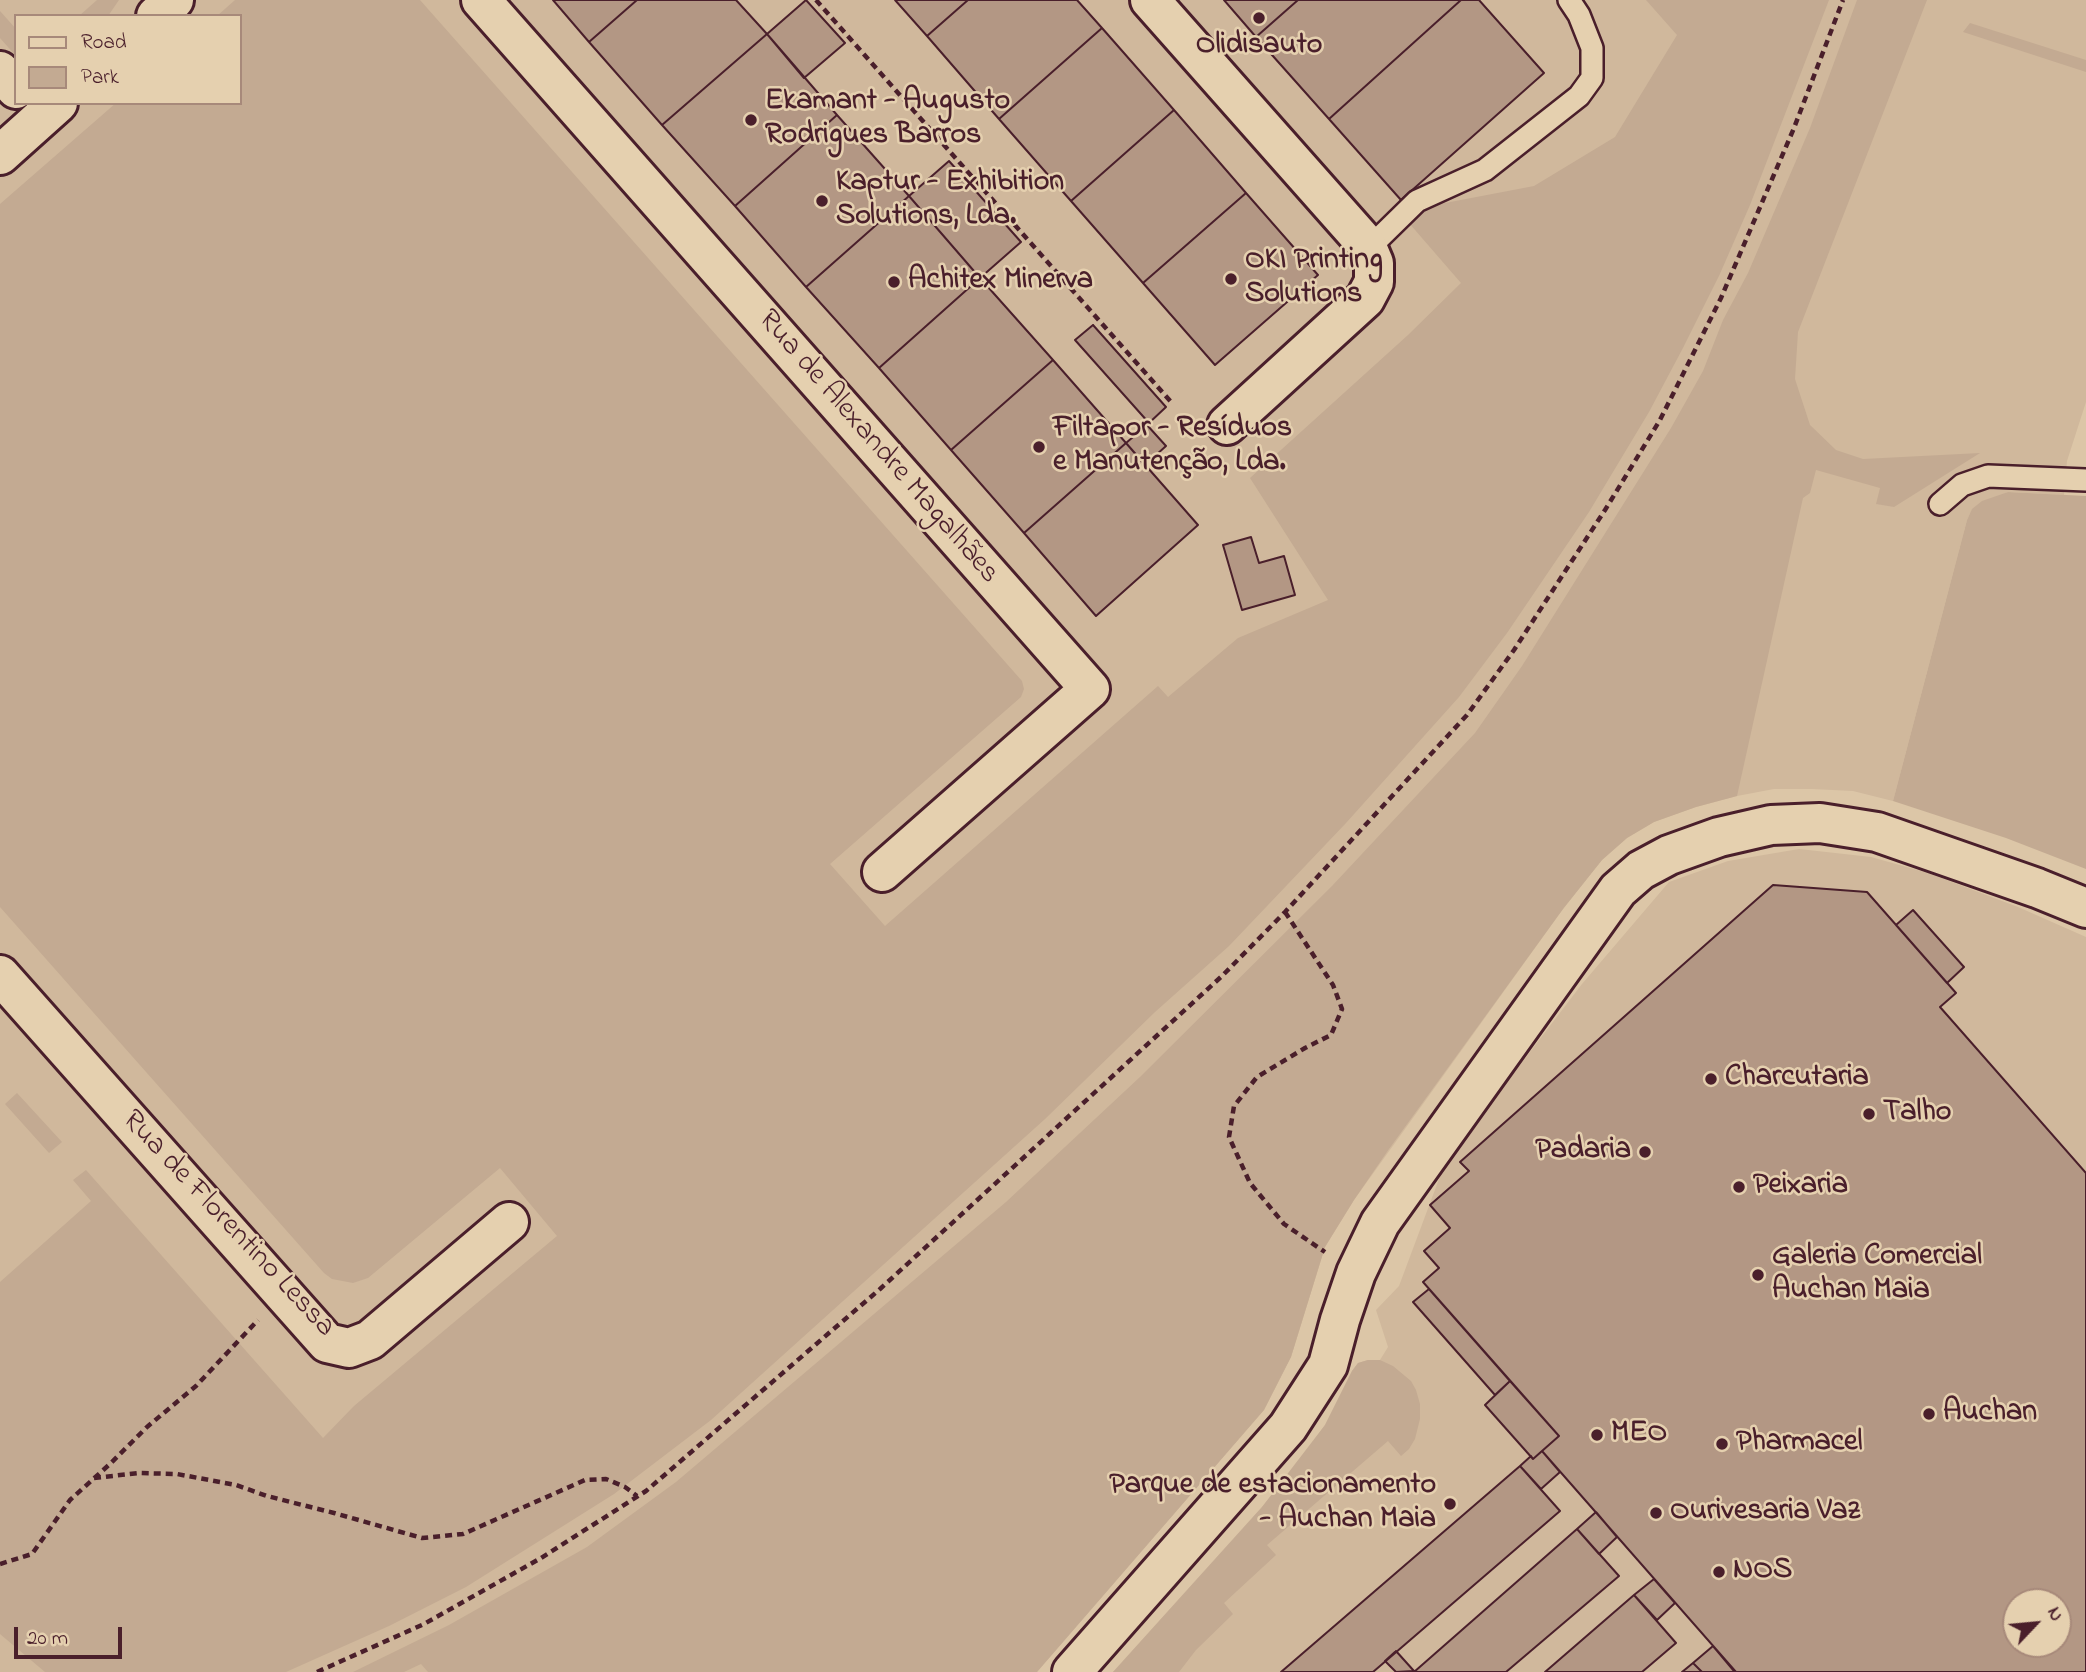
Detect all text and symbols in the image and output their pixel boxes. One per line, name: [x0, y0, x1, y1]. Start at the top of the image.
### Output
marker: Olidisauto: [1251, 10, 1267, 26]
legend: [14, 14, 242, 105]
text: Road: [81, 28, 127, 58]
place label: Olidisauto: [1196, 29, 1322, 65]
text: Park: [81, 63, 119, 93]
place label: Ekamant - Augusto Rodrigues Barros: [765, 85, 1010, 155]
marker: Ekamant - Augusto Rodrigues Barros: [743, 112, 759, 128]
place label: Kaptur - Exhibition Solutions, Lda.: [836, 166, 1064, 236]
marker: Kaptur - Exhibition Solutions, Lda.: [814, 193, 830, 209]
place label: OKI Printing Solutions: [1245, 244, 1383, 314]
place label: Achitex Minerva: [908, 264, 1093, 300]
marker: OKI Printing Solutions: [1223, 271, 1239, 287]
marker: Achitex Minerva: [886, 274, 902, 290]
street label: Rua de Alexandre Magalhães: [748, 304, 1006, 592]
place label: Filtapor - Resíduos e Manutenção, Lda.: [1053, 412, 1292, 482]
marker: Filtapor - Resíduos e Manutenção, Lda.: [1031, 439, 1047, 455]
place label: Charcutaria: [1725, 1061, 1869, 1097]
marker: Charcutaria: [1703, 1071, 1719, 1087]
place label: Talho: [1883, 1096, 1951, 1132]
street label: Rua de Florentino Lessa: [112, 1104, 342, 1346]
marker: Talho: [1861, 1106, 1877, 1122]
place label: Padaria: [1535, 1134, 1631, 1170]
marker: Padaria: [1637, 1144, 1653, 1160]
place label: Peixaria: [1753, 1169, 1848, 1205]
marker: Peixaria: [1731, 1179, 1747, 1195]
place label: Galeria Comercial Auchan Maia: [1772, 1240, 1982, 1310]
marker: Galeria Comercial Auchan Maia: [1750, 1267, 1766, 1283]
place label: Auchan: [1943, 1396, 2037, 1432]
marker: Auchan: [1921, 1406, 1937, 1422]
place label: MEO: [1611, 1417, 1667, 1453]
place label: Pharmacel: [1736, 1426, 1863, 1462]
marker: MEO: [1589, 1427, 1605, 1443]
marker: Pharmacel: [1714, 1436, 1730, 1452]
place label: Parque de estacionamento - Auchan Maia: [1109, 1469, 1436, 1540]
place label: Ourivesaria Vaz: [1670, 1495, 1860, 1531]
marker: Parque de estacionamento - Auchan Maia: [1442, 1496, 1458, 1512]
marker: Ourivesaria Vaz: [1648, 1505, 1664, 1521]
place label: NOS: [1733, 1554, 1792, 1590]
marker: NOS: [1711, 1564, 1727, 1580]
north arrow: [2002, 1588, 2072, 1658]
text: N: [2040, 1603, 2069, 1626]
scale bar: [18, 1612, 126, 1656]
text: 20 m: [27, 1624, 68, 1654]

